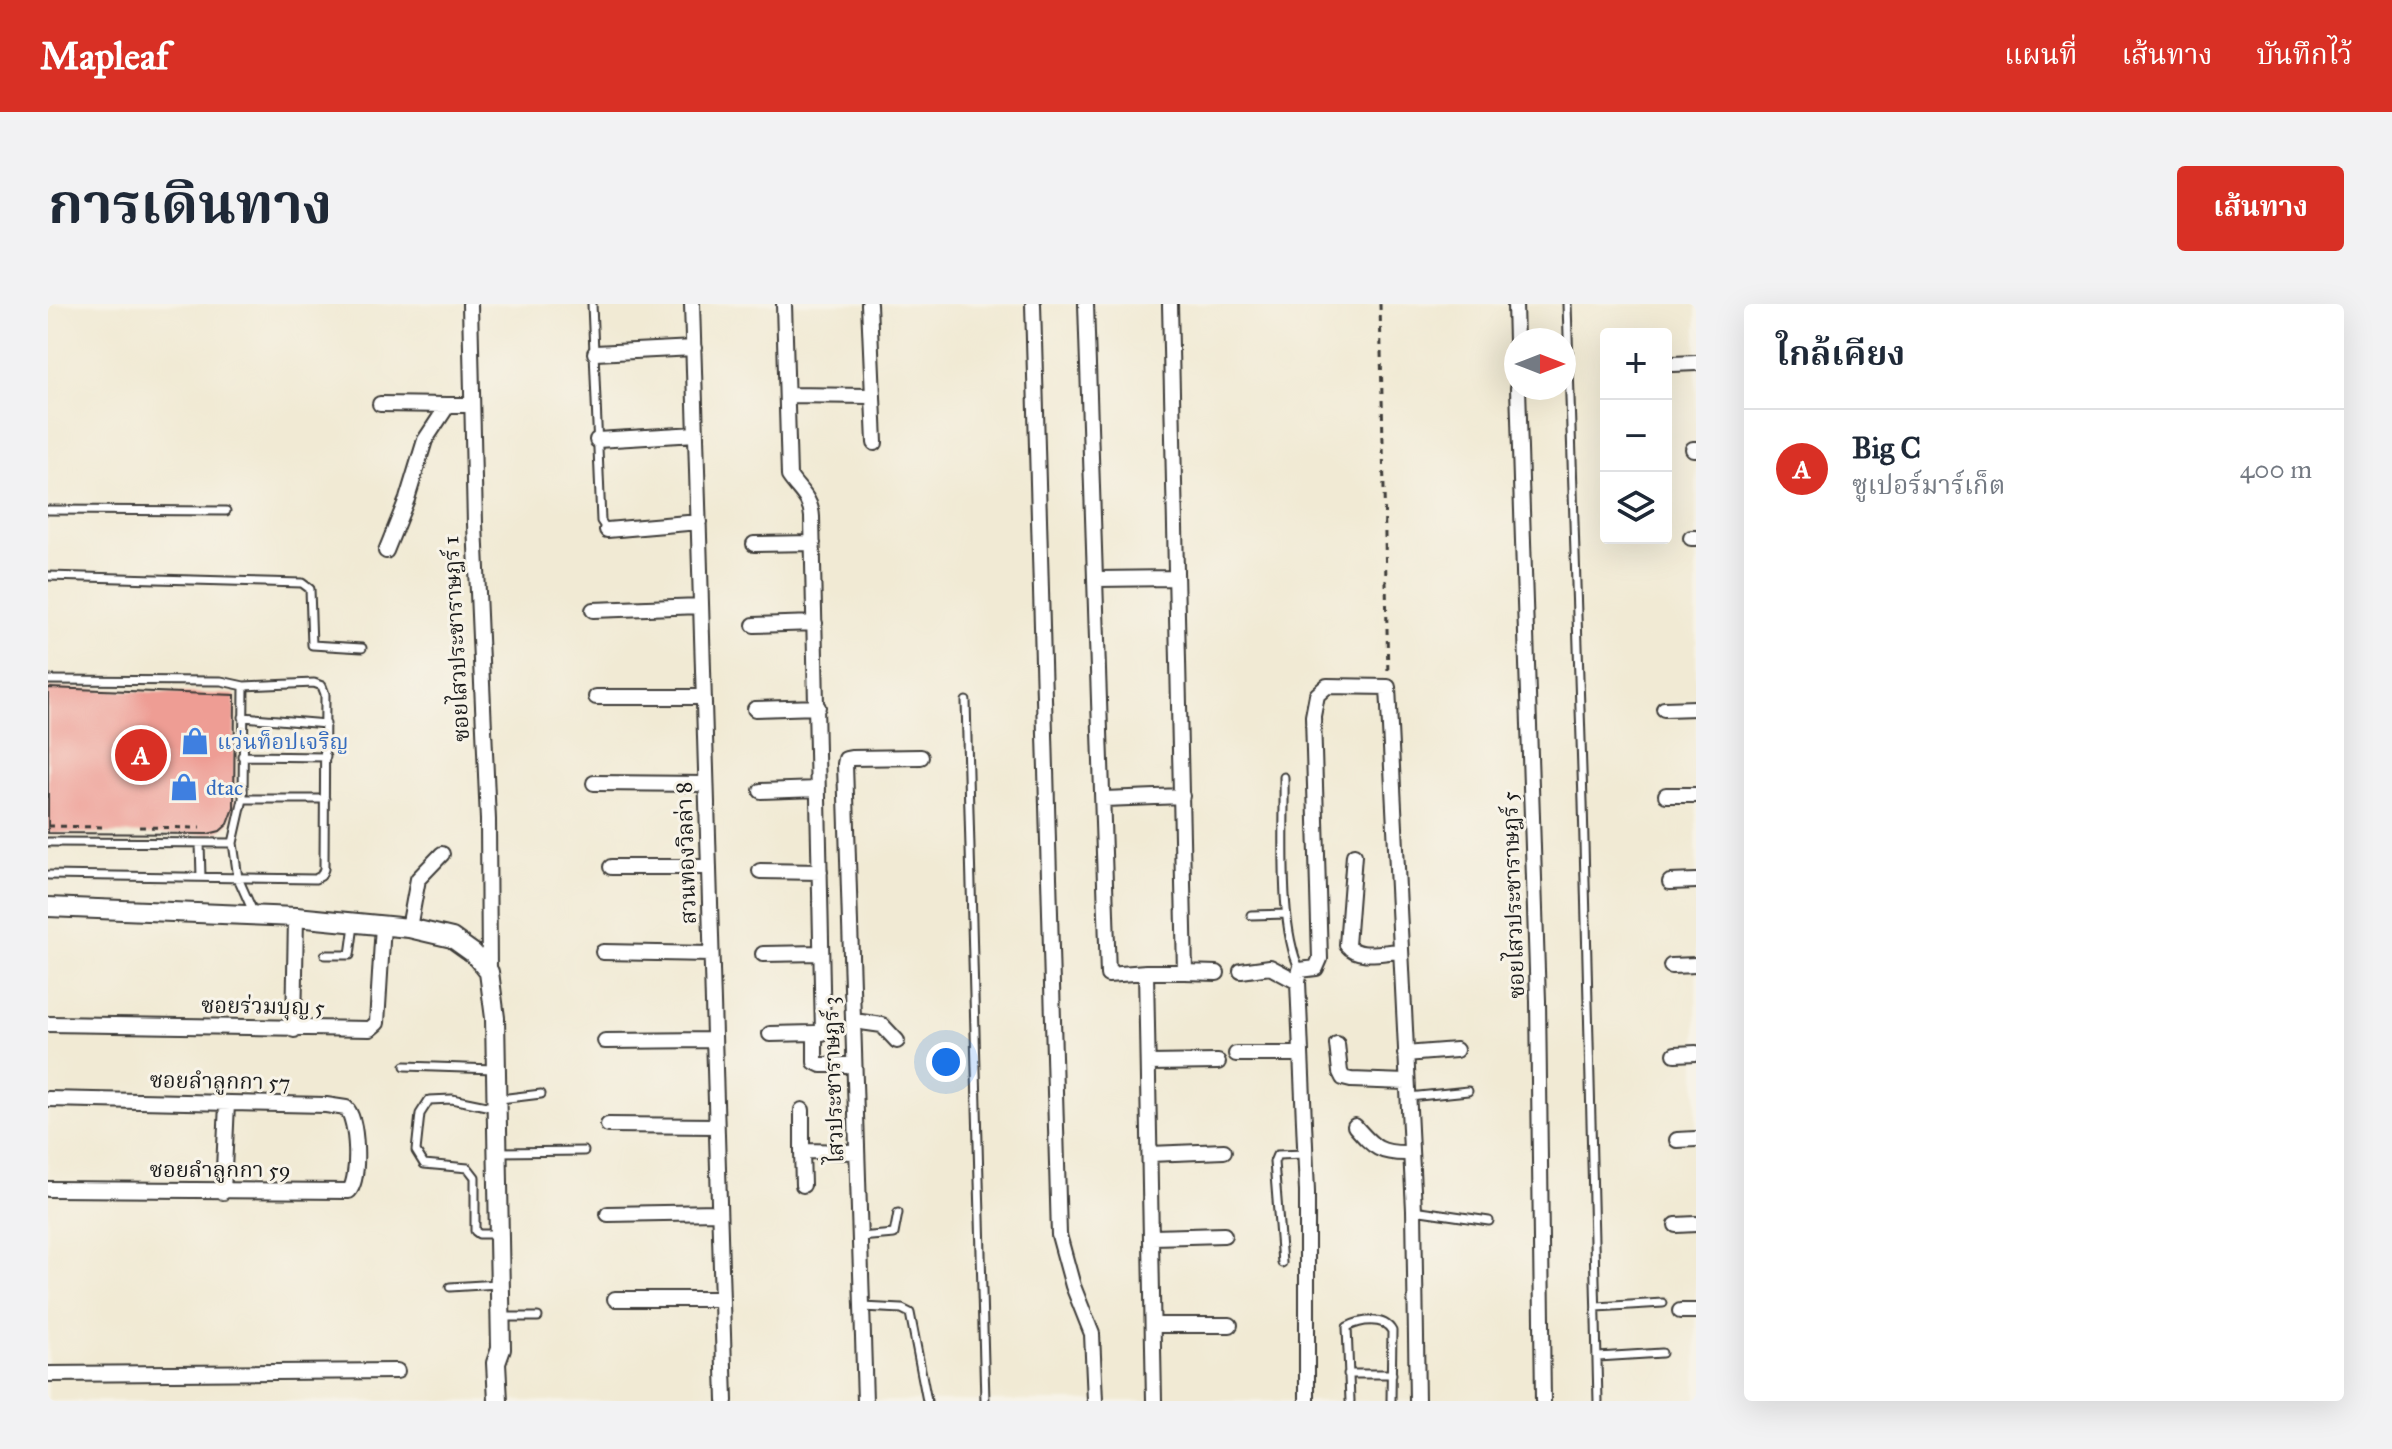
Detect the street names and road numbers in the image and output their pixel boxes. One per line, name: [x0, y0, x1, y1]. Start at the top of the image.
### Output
street label: ซอยไสวประชาราษฎร์ 1: [436, 535, 475, 743]
street label: สวนทองวิลล่า 8: [670, 781, 702, 925]
street label: ซอยไสวประชาราษฎร์ 5: [1495, 791, 1530, 999]
street label: ซอยร่วมบุญ 5: [201, 991, 325, 1022]
street label: ไสวประชาราษฎร์ 3: [816, 996, 849, 1165]
street label: ซอยลำลูกกา 57: [149, 1066, 291, 1096]
street label: ซอยลำลูกกา 59: [150, 1156, 290, 1183]

